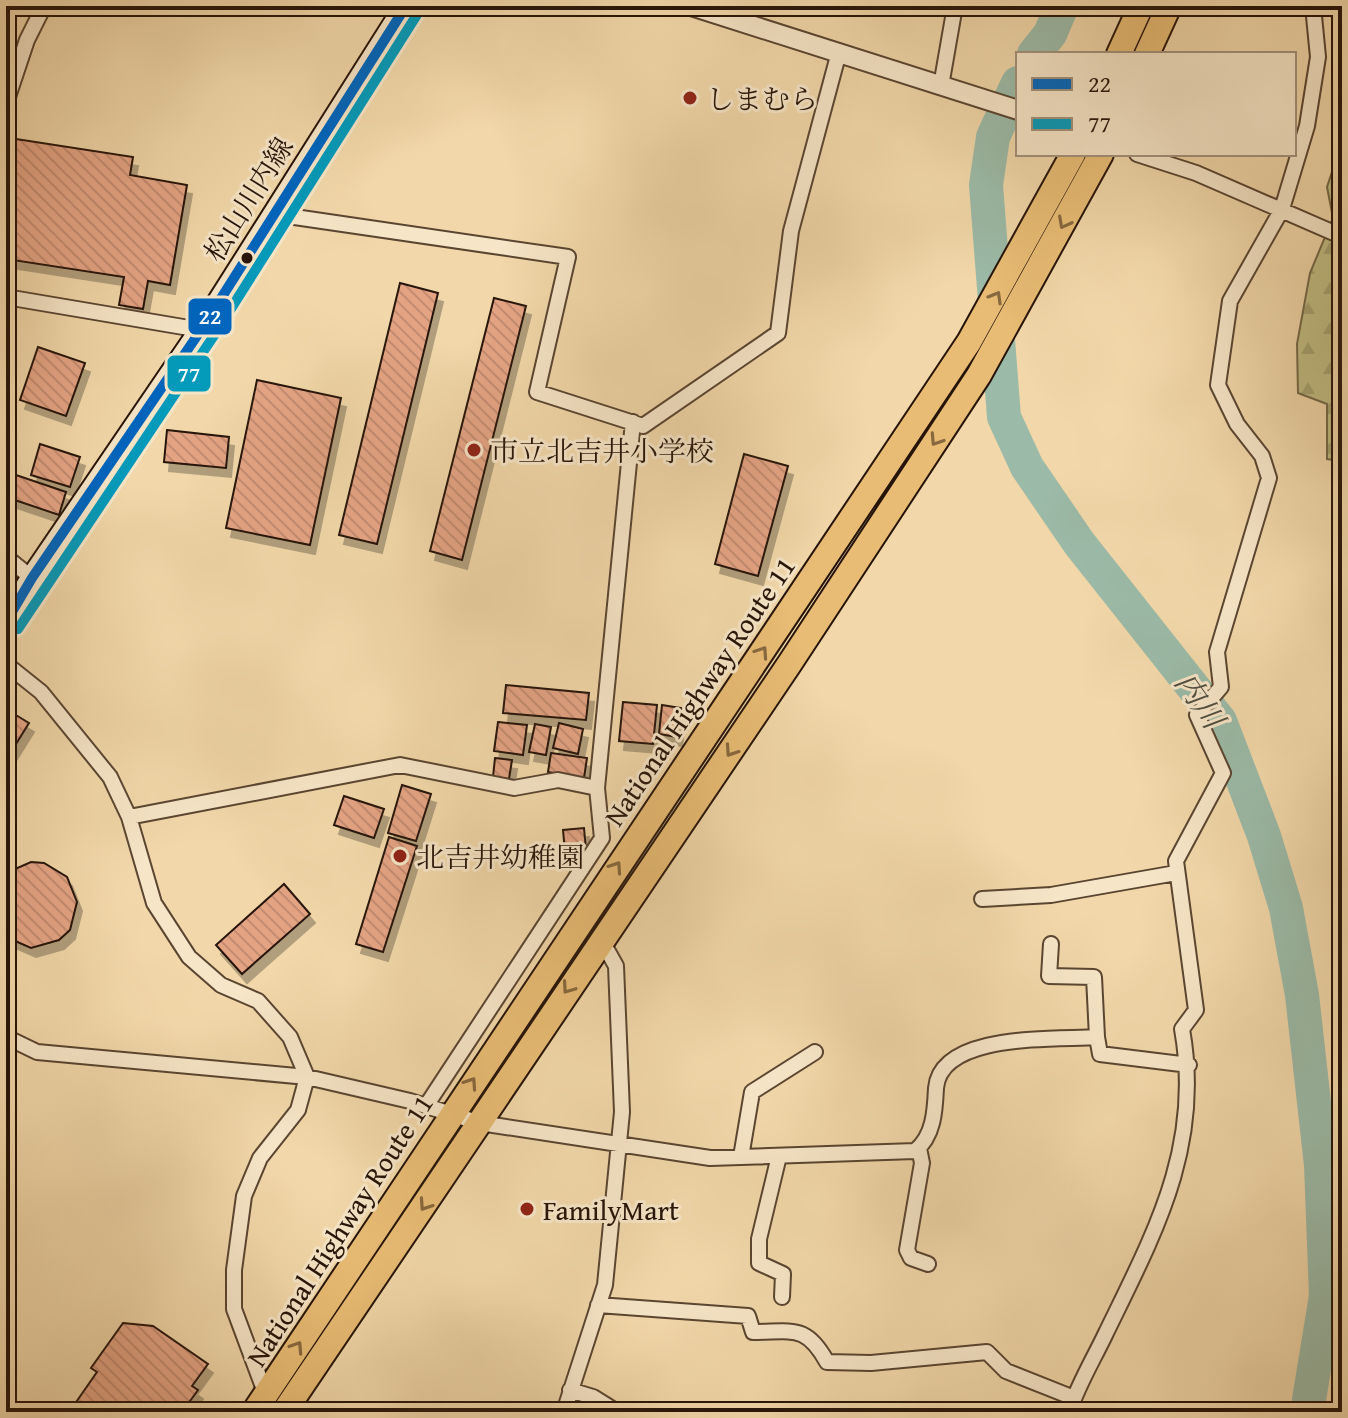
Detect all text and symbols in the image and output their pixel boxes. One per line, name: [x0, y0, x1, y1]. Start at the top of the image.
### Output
legend: [1016, 52, 1296, 156]
text: 22: [1088, 66, 1111, 101]
place label: しまむら: [706, 78, 818, 119]
marker: しまむら: [681, 89, 699, 107]
text: 77: [1088, 106, 1111, 141]
street label: 松山川内線: [194, 129, 302, 269]
one-way arrow: [1058, 214, 1074, 228]
unlabelled marker: [239, 250, 255, 266]
one-way arrow: [986, 291, 1002, 305]
line badge: 22: [187, 297, 233, 336]
text: 22: [199, 300, 221, 332]
line badge: 77: [166, 354, 212, 393]
text: 77: [178, 357, 200, 389]
place label: 市立北吉井小学校: [490, 430, 714, 471]
one-way arrow: [931, 432, 946, 446]
marker: 市立北吉井小学校: [465, 441, 483, 459]
street label: National Highway Route 11: [593, 548, 805, 834]
one-way arrow: [752, 647, 767, 661]
water label: 内川: [1165, 663, 1237, 740]
one-way arrow: [726, 742, 741, 756]
place label: 北吉井幼稚園: [416, 836, 584, 877]
marker: 北吉井幼稚園: [391, 847, 409, 865]
one-way arrow: [606, 862, 621, 876]
one-way arrow: [563, 980, 578, 994]
one-way arrow: [462, 1078, 477, 1092]
street label: National Highway Route 11: [235, 1086, 443, 1374]
place label: FamilyMart: [543, 1189, 679, 1230]
one-way arrow: [420, 1196, 435, 1211]
marker: FamilyMart: [518, 1200, 536, 1218]
one-way arrow: [288, 1341, 303, 1356]

